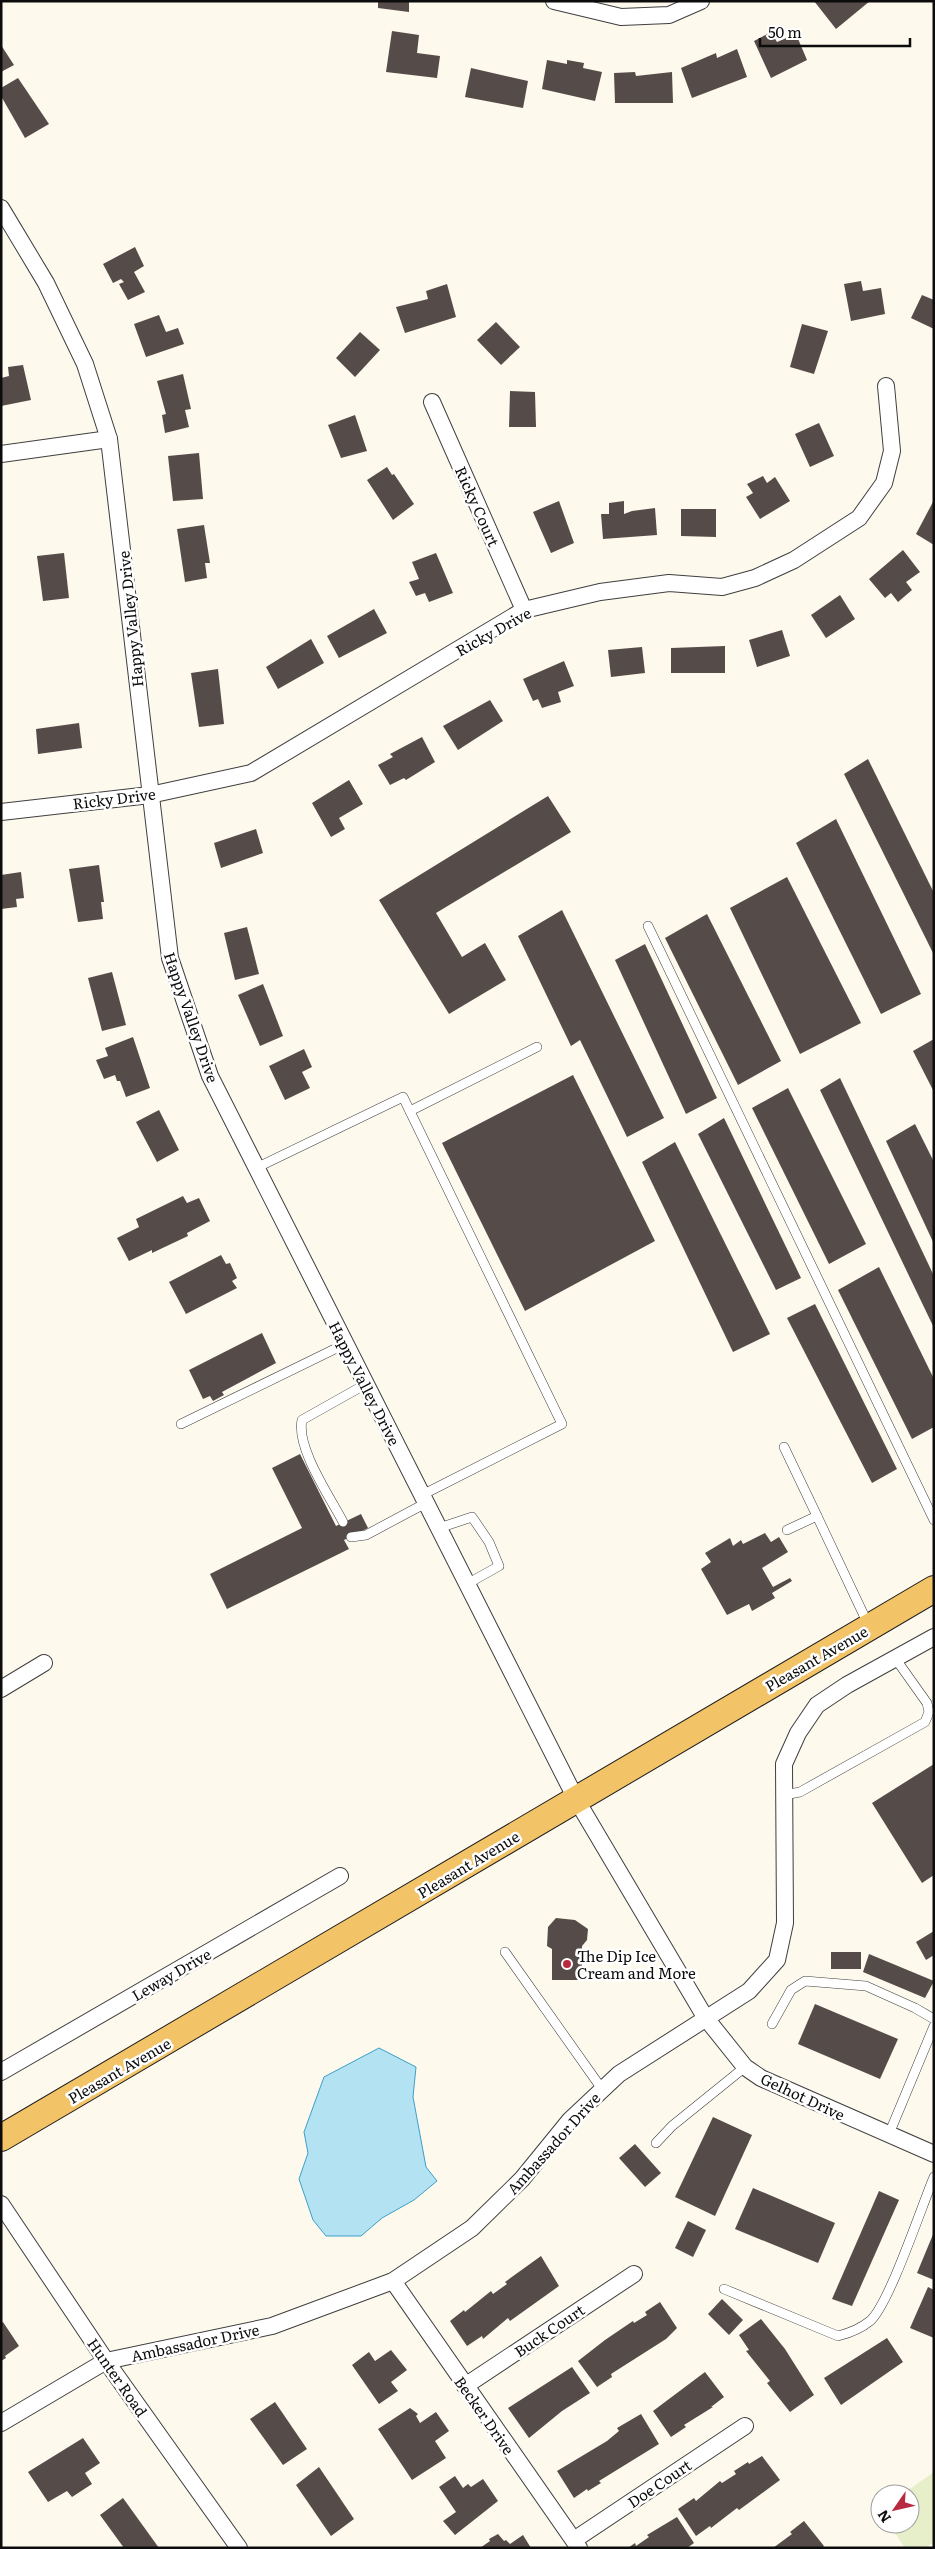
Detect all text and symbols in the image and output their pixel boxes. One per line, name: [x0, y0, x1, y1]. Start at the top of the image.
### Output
scale bar: [760, 15, 910, 47]
text: 50 m: [768, 20, 802, 43]
street label: Ricky Court: [450, 462, 506, 550]
street label: Happy Valley Drive: [111, 549, 149, 688]
street label: Ricky Drive: [451, 601, 535, 661]
street label: Ricky Drive: [71, 781, 157, 814]
street label: Happy Valley Drive: [159, 949, 225, 1086]
street label: Happy Valley Drive: [324, 1317, 406, 1449]
street label: Pleasant Avenue: [760, 1619, 872, 1697]
street label: Pleasant Avenue: [413, 1824, 524, 1904]
street label: Leway Drive: [127, 1942, 215, 2006]
place label: The Dip Ice Cream and More: [577, 1944, 696, 1984]
marker: The Dip Ice Cream and More: [561, 1958, 573, 1970]
street label: Pleasant Avenue: [63, 2031, 175, 2109]
street label: Gelhot Drive: [757, 2066, 849, 2126]
street label: Ambassador Drive: [501, 2087, 605, 2199]
street label: Buck Court: [509, 2298, 589, 2362]
street label: Ambassador Drive: [129, 2317, 261, 2367]
street label: Hunter Road: [82, 2333, 154, 2421]
street label: Becker Drive: [449, 2371, 521, 2459]
street label: Doe Court: [622, 2453, 696, 2513]
north arrow: [870, 2484, 920, 2534]
text: N: [872, 2506, 895, 2527]

